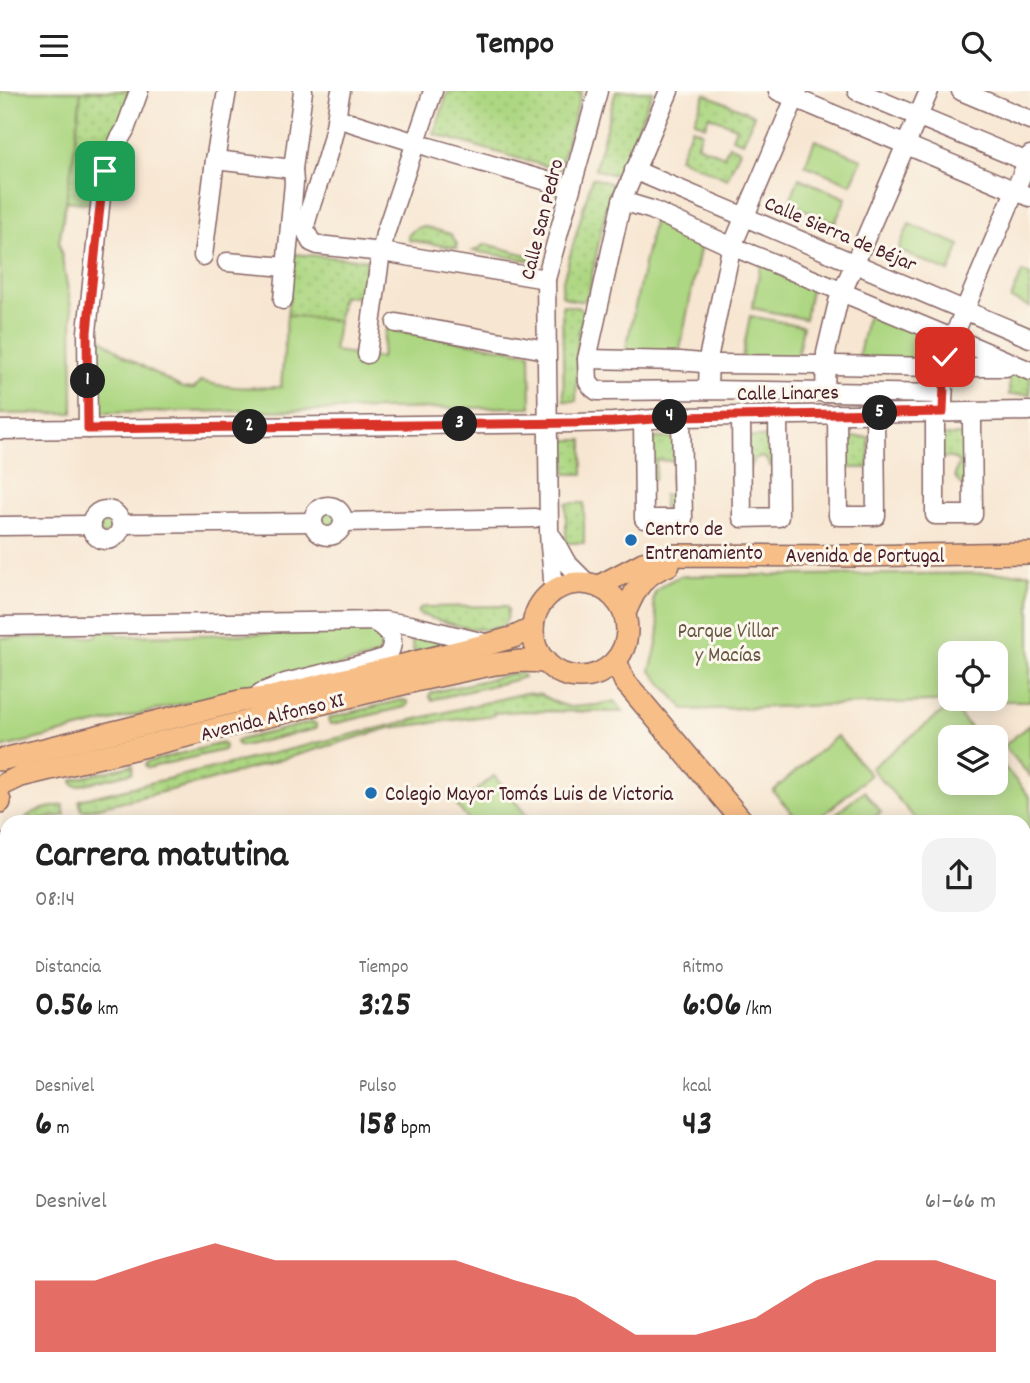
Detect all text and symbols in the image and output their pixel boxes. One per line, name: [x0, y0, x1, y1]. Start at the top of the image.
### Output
text: Tempo: [476, 23, 554, 69]
icon: menu: [35, 27, 73, 65]
icon: search: [957, 27, 995, 65]
pin: [75, 141, 135, 201]
icon: arrive: [86, 152, 124, 190]
street label: Calle San Pedro: [514, 156, 573, 283]
street label: Calle Sierra de Béjar: [759, 190, 921, 281]
pin: [915, 327, 975, 387]
icon: check: [926, 338, 964, 376]
pin: 1: [70, 363, 106, 399]
text: 1: [85, 367, 90, 394]
street label: Calle Linares: [737, 379, 839, 411]
pin: 5: [862, 395, 898, 431]
pin: 4: [652, 399, 688, 435]
text: 5: [875, 399, 884, 426]
text: 4: [666, 403, 673, 430]
pin: 3: [442, 407, 477, 441]
pin: 2: [232, 409, 268, 445]
text: 3: [455, 410, 464, 437]
text: 2: [245, 413, 254, 440]
place label: Centro de Entrenamiento: [645, 516, 763, 570]
marker: Centro de Entrenamiento: [623, 532, 639, 548]
street label: Avenida de Portugal: [786, 543, 944, 573]
park label: Parque Villar y Macías: [677, 618, 779, 672]
map controls: [938, 641, 1008, 795]
button: locate: [938, 641, 1008, 711]
street label: Avenida Alfonso XI: [198, 686, 348, 751]
button: layers: [938, 725, 1008, 795]
place label: Colegio Mayor Tomás Luis de Victoria: [385, 781, 674, 811]
marker: Colegio Mayor Tomás Luis de Victoria: [363, 785, 379, 801]
text: Carrera matutina: [35, 830, 288, 885]
button: share: [922, 838, 996, 912]
text: 08:14: [35, 884, 75, 917]
text: Distancia: [35, 955, 101, 982]
text: Tiempo: [359, 955, 408, 982]
text: Ritmo: [682, 955, 724, 982]
text: 0.56: [35, 982, 93, 1032]
text: 3:25: [359, 982, 412, 1032]
text: 6:06: [682, 982, 742, 1032]
text: km: [93, 997, 118, 1024]
text: /km: [742, 997, 772, 1024]
text: Desnivel: [35, 1074, 94, 1101]
text: Pulso: [359, 1074, 396, 1101]
text: kcal: [682, 1074, 711, 1101]
text: 6: [35, 1101, 52, 1151]
text: 158: [359, 1101, 397, 1151]
text: 43: [682, 1101, 712, 1151]
text: m: [52, 1116, 70, 1143]
text: bpm: [397, 1116, 431, 1143]
text: Desnivel: [35, 1186, 107, 1219]
text: 61–66 m: [925, 1186, 996, 1219]

